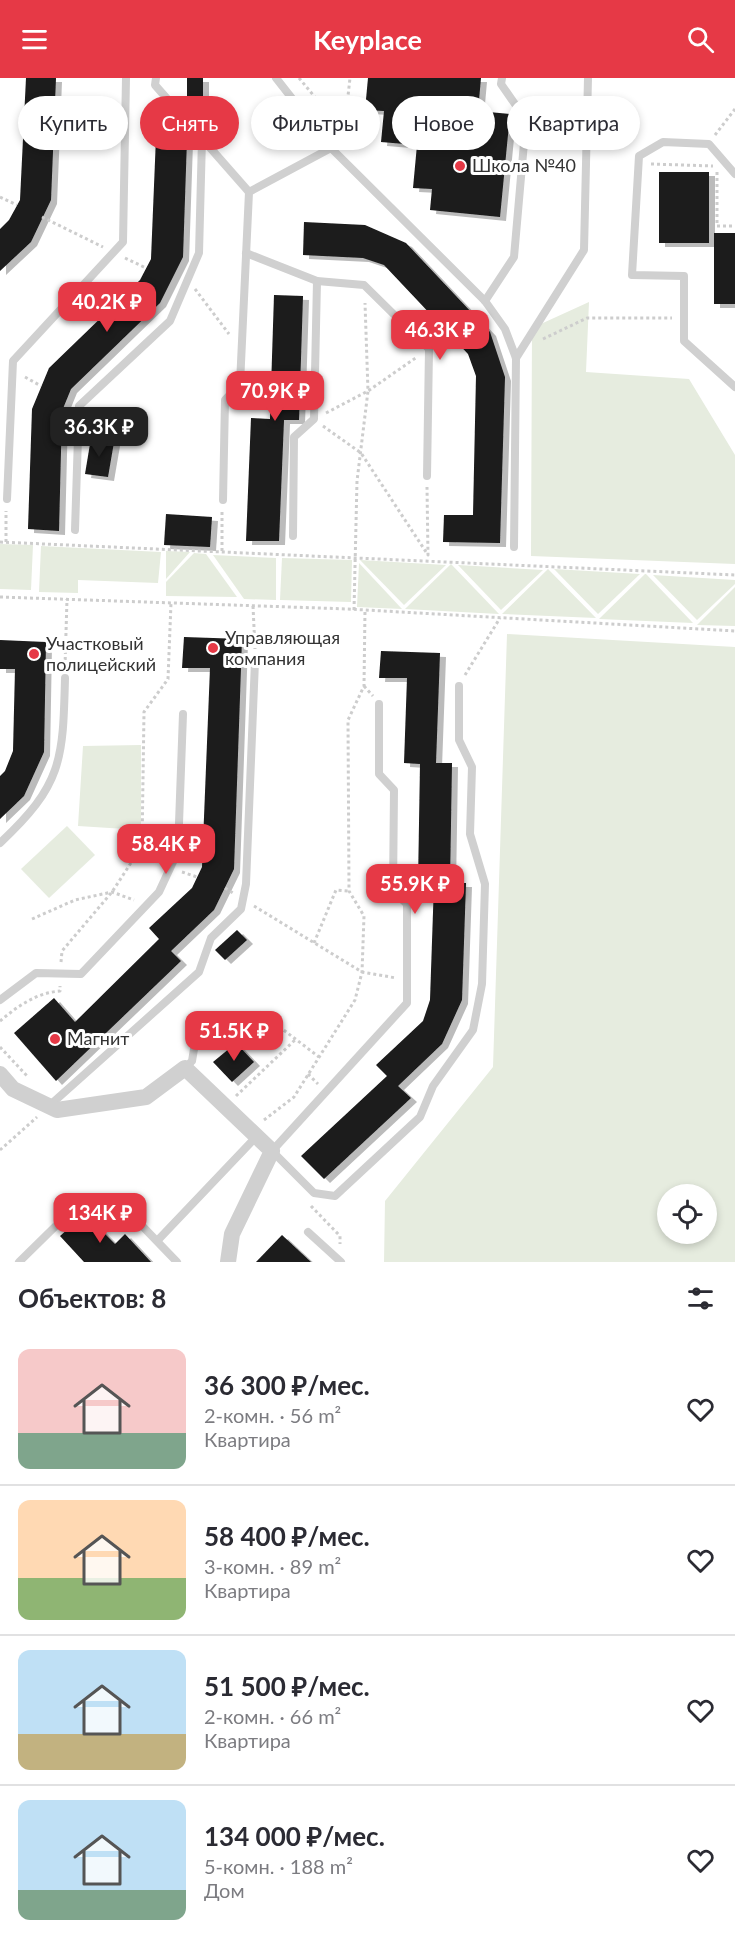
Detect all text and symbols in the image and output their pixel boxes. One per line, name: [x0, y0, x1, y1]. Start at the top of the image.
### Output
icon: menu: [18, 23, 51, 56]
text: Keyplace: [313, 23, 422, 56]
icon: search: [684, 23, 717, 56]
chip: Купить: [18, 96, 128, 150]
chip: Снять: [140, 96, 239, 150]
chip: Фильтры: [251, 96, 380, 150]
chip: Новое: [392, 96, 495, 150]
chip: Квартира: [507, 96, 640, 150]
place label: Школа №40: [472, 154, 576, 176]
marker: Школа №40: [453, 159, 467, 173]
pin: 40.2K ₽: [52, 282, 162, 333]
text: 40.2K ₽: [72, 289, 142, 313]
pin: 46.3K ₽: [385, 310, 495, 361]
text: 46.3K ₽: [405, 317, 475, 341]
pin: 70.9K ₽: [220, 371, 330, 422]
text: 70.9K ₽: [240, 378, 310, 402]
pin: 36.3K ₽: [44, 407, 154, 458]
text: 36.3K ₽: [64, 414, 134, 438]
place label: Управляющая компания: [225, 626, 340, 669]
place label: Участковый полицейский: [46, 632, 156, 675]
marker: Управляющая компания: [206, 641, 220, 655]
marker: Участковый полицейский: [27, 647, 41, 661]
pin: 58.4K ₽: [111, 824, 221, 875]
text: 58.4K ₽: [131, 831, 201, 855]
pin: 55.9K ₽: [360, 864, 470, 915]
text: 55.9K ₽: [380, 871, 450, 895]
pin: 51.5K ₽: [179, 1011, 289, 1062]
text: 51.5K ₽: [199, 1018, 269, 1042]
place label: Магнит: [67, 1027, 129, 1049]
marker: Магнит: [48, 1032, 62, 1046]
map controls: [657, 1184, 717, 1244]
button: locate: [657, 1184, 717, 1244]
pin: 134K ₽: [51, 1193, 149, 1244]
text: 134K ₽: [67, 1200, 133, 1224]
text: Объектов: 8: [18, 1282, 166, 1314]
icon: filters: [684, 1282, 717, 1315]
text: 36 300 ₽/мес.: [204, 1369, 370, 1401]
icon: home: [66, 1373, 138, 1445]
icon: heart: [684, 1393, 717, 1426]
text: 2-комн. · 56 m²: [204, 1403, 341, 1427]
text: Квартира: [204, 1427, 291, 1451]
text: 58 400 ₽/мес.: [204, 1520, 370, 1552]
icon: home: [66, 1524, 138, 1596]
icon: heart: [684, 1544, 717, 1577]
text: 3-комн. · 89 m²: [204, 1554, 341, 1578]
text: Квартира: [204, 1578, 291, 1602]
text: 51 500 ₽/мес.: [204, 1670, 370, 1702]
icon: home: [66, 1674, 138, 1746]
icon: heart: [684, 1694, 717, 1727]
text: 2-комн. · 66 m²: [204, 1704, 341, 1728]
text: Квартира: [204, 1728, 291, 1752]
text: 134 000 ₽/мес.: [204, 1820, 385, 1852]
icon: home: [66, 1824, 138, 1896]
icon: heart: [684, 1844, 717, 1877]
text: 5-комн. · 188 m²: [204, 1854, 353, 1878]
text: Дом: [204, 1878, 245, 1902]

